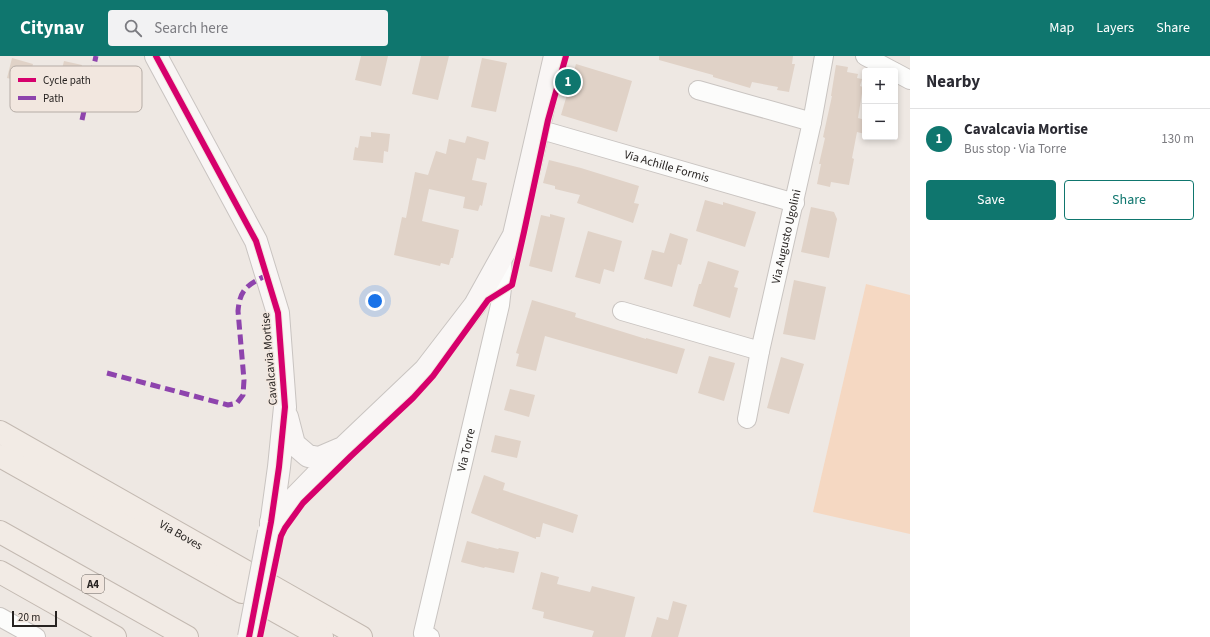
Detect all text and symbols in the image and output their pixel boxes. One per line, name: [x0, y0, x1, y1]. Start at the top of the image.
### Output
search box: [108, 10, 388, 46]
text: Citynav: [20, 15, 84, 42]
icon: search: [122, 17, 144, 39]
text: Search here: [154, 18, 228, 39]
text: Map: [1049, 18, 1074, 38]
text: Layers: [1096, 18, 1134, 38]
text: Share: [1156, 18, 1190, 38]
legend: [10, 66, 142, 112]
pin: 1: [555, 67, 581, 97]
map controls: [862, 68, 898, 140]
button: +: [862, 68, 898, 104]
text: Nearby: [926, 70, 980, 94]
text: Cycle path: [43, 73, 91, 88]
text: Path: [43, 91, 64, 106]
button: −: [862, 104, 898, 140]
text: Cavalcavia Mortise: [964, 119, 1088, 140]
text: 1: [936, 130, 942, 148]
text: 130 m: [1161, 130, 1194, 148]
text: Bus stop · Via Torre: [964, 140, 1066, 158]
street label: Via Achille Formis: [622, 146, 711, 187]
button: Save: [926, 180, 1056, 220]
button: Share: [1064, 180, 1194, 220]
street label: Via Augusto Ugolini: [768, 188, 805, 286]
your location: [365, 291, 385, 311]
street label: Cavalcavia Mortise: [257, 312, 282, 406]
street label: Via Torre: [453, 427, 480, 473]
street label: Via Boves: [156, 516, 206, 554]
road number: A4: [82, 575, 104, 593]
scale bar: [12, 609, 57, 628]
text: 20 m: [18, 610, 40, 625]

